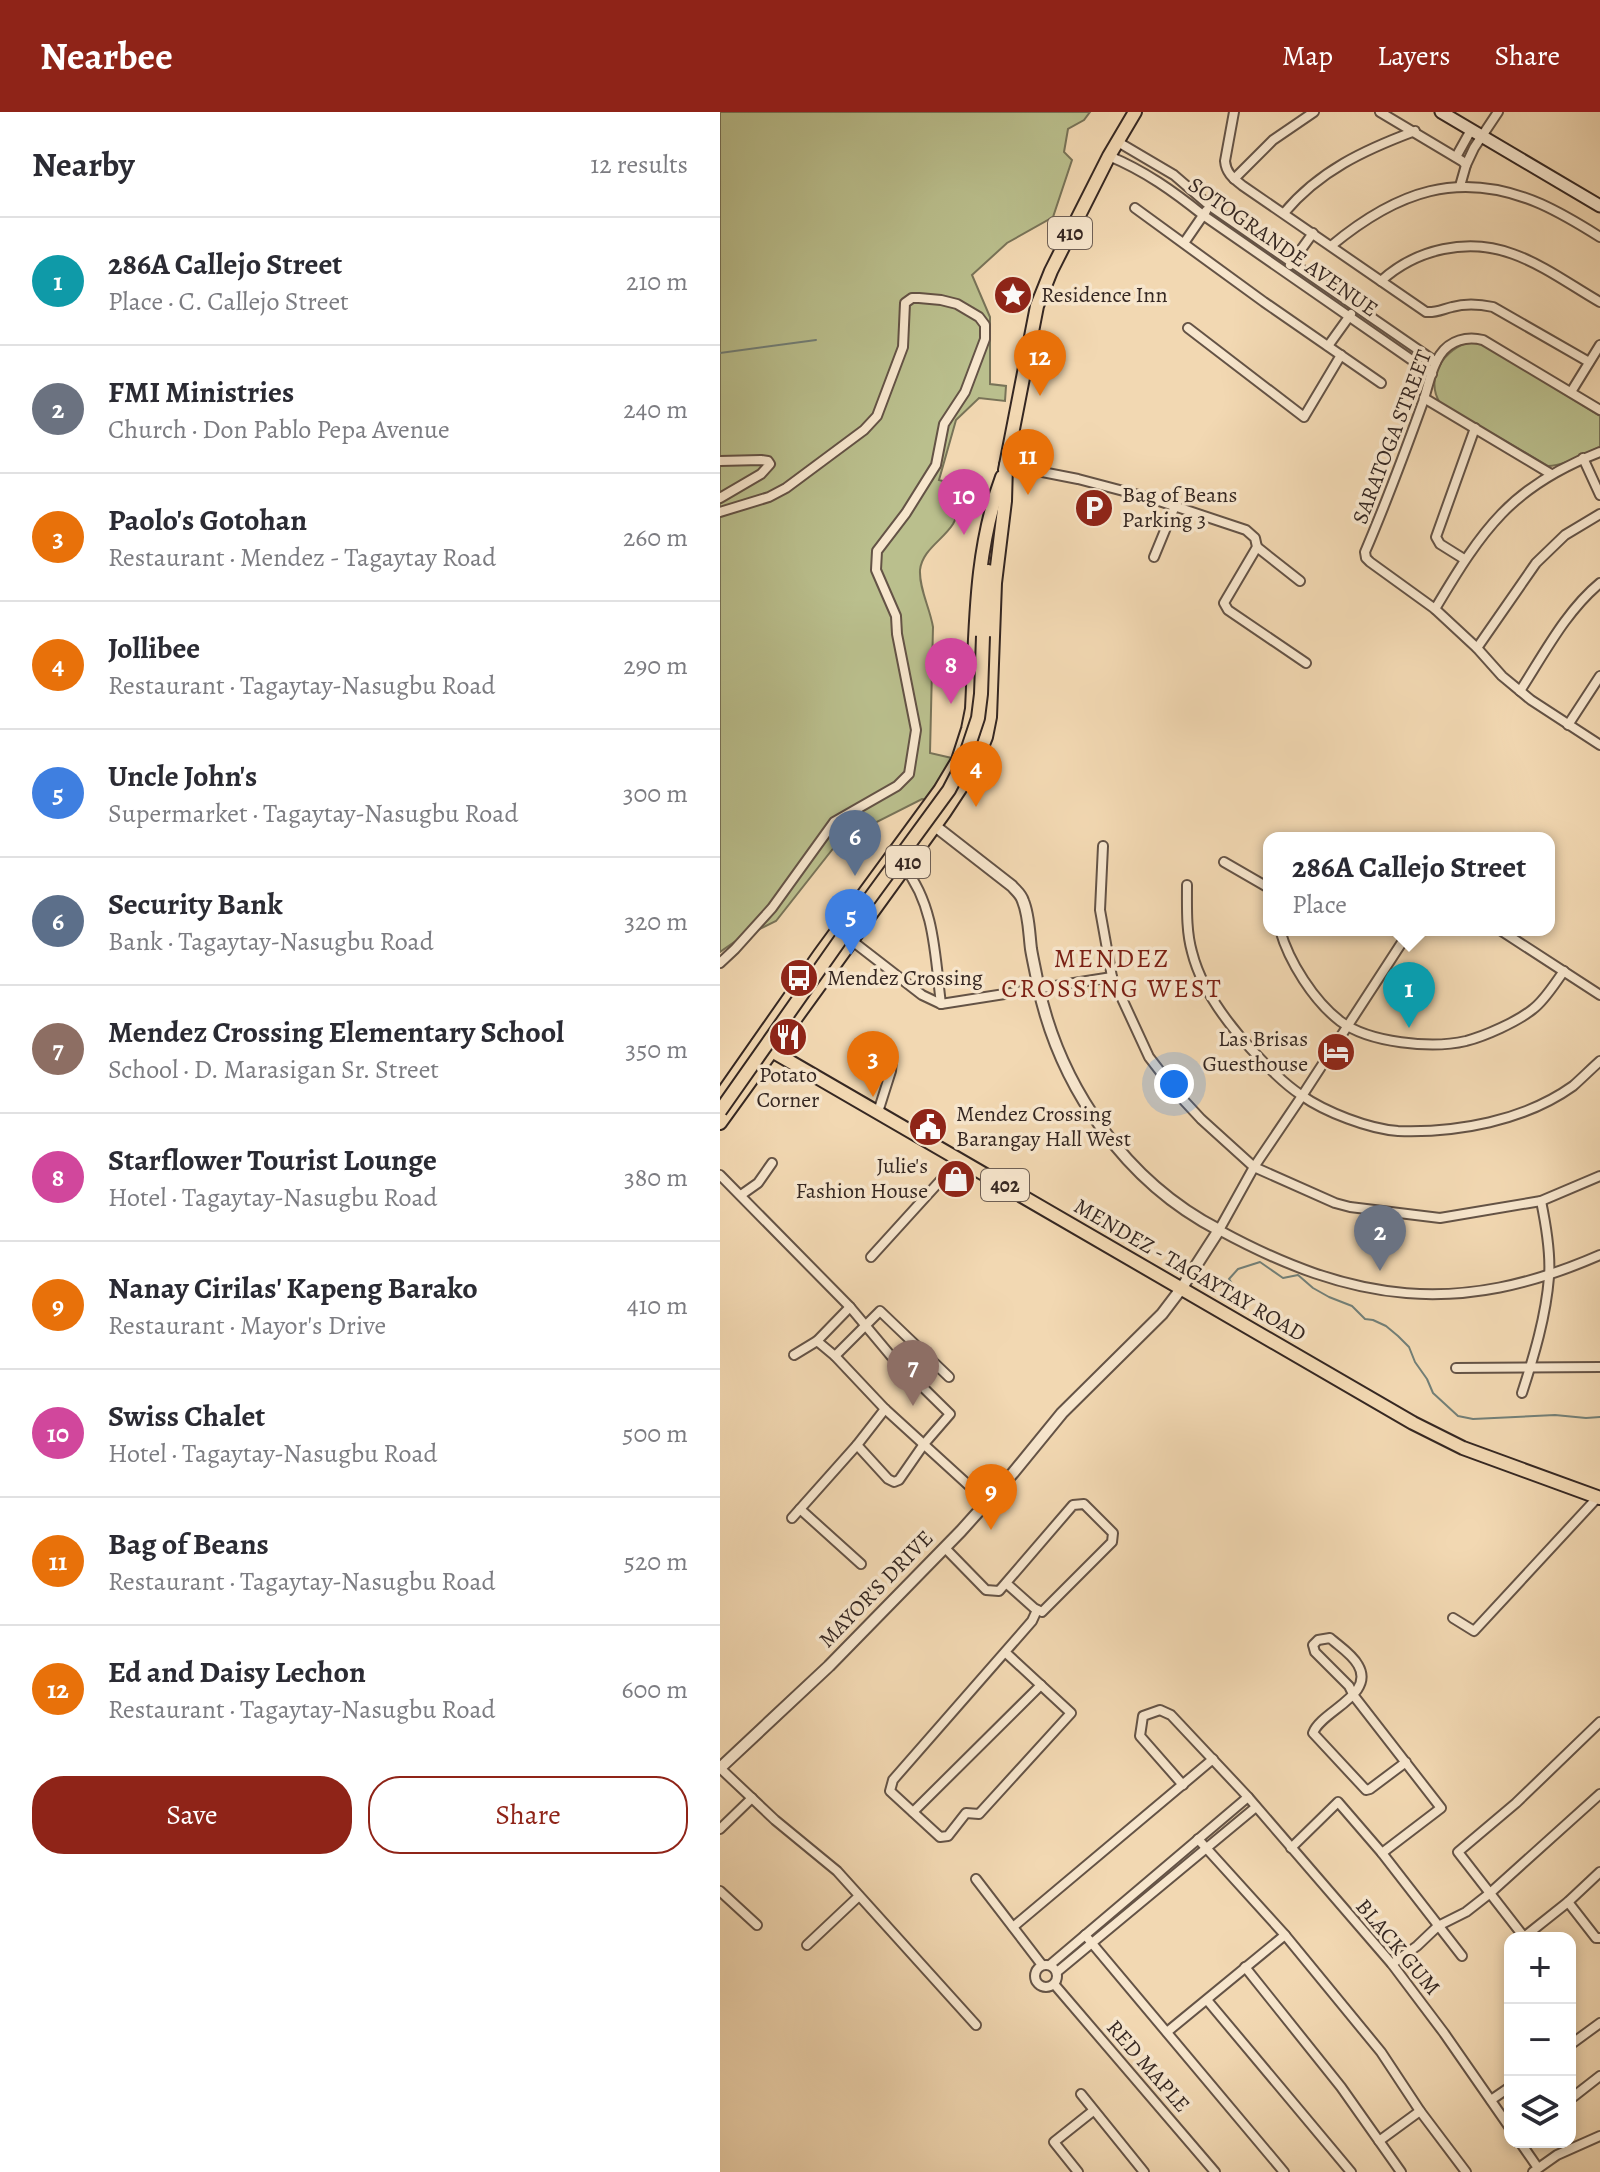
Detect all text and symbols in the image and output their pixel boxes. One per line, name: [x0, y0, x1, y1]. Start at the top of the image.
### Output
text: Nearbee: [40, 30, 173, 82]
text: Map: [1282, 37, 1333, 75]
text: Layers: [1377, 37, 1450, 75]
text: Share: [1494, 37, 1560, 75]
text: Nearby: [32, 141, 135, 188]
text: 12 results: [590, 147, 688, 182]
street label: SOTOGRANDE AVENUE: [1182, 170, 1384, 324]
road number: 410: [1048, 217, 1092, 249]
text: 286A Callejo Street: [108, 244, 342, 284]
text: 1: [53, 264, 63, 299]
text: 210 m: [626, 264, 688, 299]
place icon: Residence Inn: [992, 274, 1034, 316]
place label: Residence Inn: [1041, 280, 1167, 310]
text: Place · C. Callejo Street: [108, 284, 349, 319]
pin: 12: [1014, 330, 1066, 396]
street label: SARATOGA STREET: [1345, 346, 1439, 528]
text: FMI Ministries: [108, 372, 294, 412]
text: 2: [52, 392, 64, 427]
text: 240 m: [623, 392, 688, 427]
text: Church · Don Pablo Pepa Avenue: [108, 412, 450, 447]
pin: 11: [1002, 429, 1054, 495]
pin: 10: [938, 469, 990, 535]
place label: Bag of Beans Parking 3: [1122, 480, 1237, 535]
parking icon: Bag of Beans Parking 3: [1073, 487, 1115, 529]
text: Paolo's Gotohan: [108, 500, 307, 540]
text: 3: [52, 520, 64, 555]
text: 260 m: [623, 520, 688, 555]
text: Restaurant · Mendez - Tagaytay Road: [108, 540, 496, 575]
text: Jollibee: [108, 628, 200, 668]
pin: 8: [925, 638, 977, 704]
text: 4: [52, 648, 64, 683]
text: 290 m: [623, 648, 688, 683]
text: Restaurant · Tagaytay-Nasugbu Road: [108, 668, 495, 703]
pin: 4: [950, 741, 1002, 807]
text: Uncle John's: [108, 756, 257, 796]
text: 5: [52, 776, 64, 811]
text: 300 m: [623, 776, 688, 811]
text: Supermarket · Tagaytay-Nasugbu Road: [108, 796, 518, 831]
pin: 6: [829, 810, 881, 876]
popup: [1263, 832, 1555, 936]
road number: 410: [886, 846, 930, 878]
text: 286A Callejo Street: [1292, 847, 1526, 887]
text: Security Bank: [108, 884, 283, 924]
text: Place: [1292, 887, 1347, 922]
pin: 5: [825, 889, 877, 955]
text: 6: [52, 904, 64, 939]
text: 320 m: [624, 904, 688, 939]
text: Bank · Tagaytay-Nasugbu Road: [108, 924, 434, 959]
district label: MENDEZ CROSSING WEST: [1001, 941, 1223, 1006]
bus stop icon: Mendez Crossing: [778, 957, 820, 999]
pin: 1: [1383, 962, 1435, 1028]
place label: Mendez Crossing: [827, 963, 983, 993]
text: Mendez Crossing Elementary School: [108, 1012, 564, 1052]
restaurant icon: Potato Corner: [767, 1016, 809, 1058]
place label: Las Brisas Guesthouse: [1203, 1024, 1308, 1079]
pin: 3: [847, 1031, 899, 1097]
hotel icon: Las Brisas Guesthouse: [1315, 1031, 1357, 1073]
text: 7: [52, 1032, 64, 1067]
text: 350 m: [625, 1032, 688, 1067]
text: School · D. Marasigan Sr. Street: [108, 1052, 439, 1087]
place label: Potato Corner: [756, 1060, 820, 1115]
your location: [1154, 1064, 1194, 1104]
place label: Mendez Crossing Barangay Hall West: [956, 1099, 1131, 1154]
public building icon: Mendez Crossing Barangay Hall West: [907, 1106, 949, 1148]
text: Starflower Tourist Lounge: [108, 1140, 437, 1180]
place label: Julie's Fashion House: [796, 1151, 928, 1206]
shop icon: Julie's Fashion House: [935, 1158, 977, 1200]
text: 8: [52, 1160, 64, 1195]
text: 380 m: [624, 1160, 688, 1195]
road number: 402: [981, 1169, 1029, 1201]
text: Hotel · Tagaytay-Nasugbu Road: [108, 1180, 437, 1215]
street label: MENDEZ - TAGAYTAY ROAD: [1068, 1191, 1312, 1349]
pin: 2: [1354, 1205, 1406, 1271]
text: Nanay Cirilas' Kapeng Barako: [108, 1268, 478, 1308]
text: 9: [52, 1288, 64, 1323]
text: 410 m: [627, 1288, 688, 1323]
text: Restaurant · Mayor's Drive: [108, 1308, 386, 1343]
pin: 7: [887, 1340, 939, 1406]
text: Swiss Chalet: [108, 1396, 265, 1436]
text: 10: [47, 1416, 69, 1451]
text: 500 m: [622, 1416, 688, 1451]
text: Hotel · Tagaytay-Nasugbu Road: [108, 1436, 437, 1471]
pin: 9: [965, 1464, 1017, 1530]
text: Bag of Beans: [108, 1524, 269, 1564]
street label: MAYOR'S DRIVE: [812, 1524, 940, 1654]
text: 11: [49, 1544, 67, 1579]
text: 520 m: [624, 1544, 688, 1579]
text: Restaurant · Tagaytay-Nasugbu Road: [108, 1564, 495, 1599]
text: Ed and Daisy Lechon: [108, 1652, 366, 1692]
text: 12: [47, 1672, 69, 1707]
text: 600 m: [621, 1672, 688, 1707]
text: Restaurant · Tagaytay-Nasugbu Road: [108, 1692, 495, 1727]
button: Save: [32, 1776, 352, 1854]
button: Share: [368, 1776, 688, 1854]
street label: BLACK GUM: [1349, 1892, 1447, 2002]
map controls: [1504, 1932, 1576, 2148]
button: +: [1504, 1932, 1576, 2004]
button: −: [1504, 2004, 1576, 2076]
street label: RED MAPLE: [1099, 2013, 1197, 2119]
button: layers: [1504, 2076, 1576, 2148]

